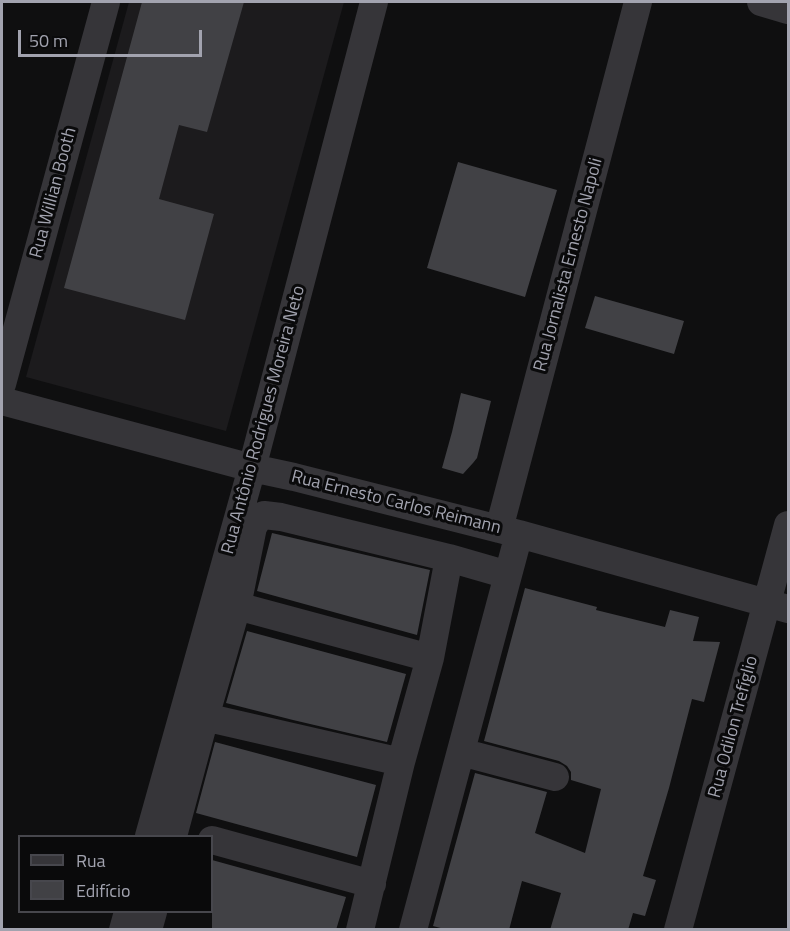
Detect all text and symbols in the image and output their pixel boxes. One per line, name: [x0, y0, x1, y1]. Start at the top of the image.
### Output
scale bar: [21, 18, 206, 56]
text: 50 m: [29, 27, 68, 54]
street label: Rua Willian Booth: [26, 125, 82, 261]
street label: Rua Jornalista Ernesto Napoli: [530, 156, 608, 374]
street label: Rua Antônio Rodrigues Moreira Neto: [218, 283, 310, 557]
street label: Rua Ernesto Carlos Reimann: [289, 467, 503, 539]
street label: Rua Odilon Trefíglio: [705, 654, 763, 800]
legend: [18, 835, 213, 913]
text: Rua: [76, 847, 106, 874]
text: Edifício: [76, 877, 130, 904]

